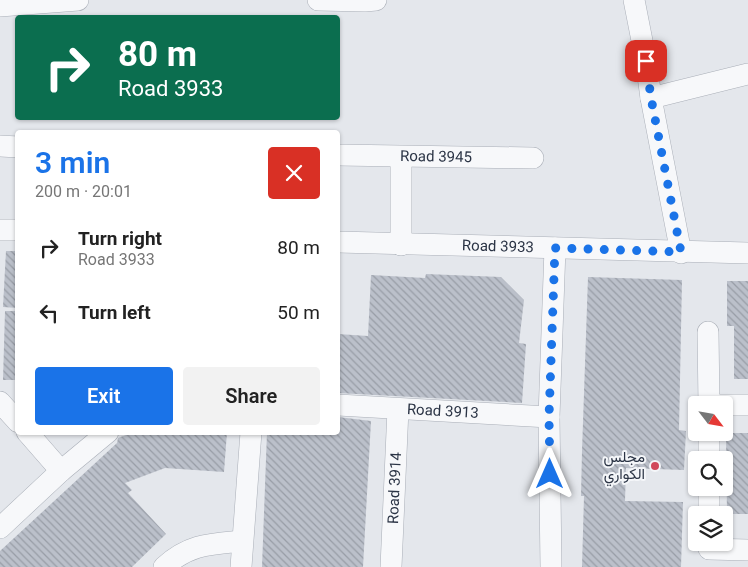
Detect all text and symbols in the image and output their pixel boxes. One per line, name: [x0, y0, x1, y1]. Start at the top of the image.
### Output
text: 80 m: [118, 34, 197, 75]
icon: right: [35, 35, 100, 100]
pin: [625, 40, 667, 82]
icon: arrive: [632, 47, 660, 75]
text: Road 3933: [118, 76, 223, 101]
text: 3 min: [35, 145, 110, 180]
button: close: [268, 147, 320, 199]
street label: Road 3945: [400, 147, 472, 166]
text: 200 m · 20:01: [35, 182, 132, 201]
text: Turn right: [78, 227, 162, 250]
icon: right: [35, 234, 63, 262]
text: 80 m: [277, 236, 320, 259]
street label: Road 3933: [462, 236, 534, 256]
text: Road 3933: [78, 250, 155, 269]
icon: left: [35, 299, 63, 327]
text: Turn left: [78, 301, 151, 324]
text: 50 m: [277, 301, 320, 324]
button: Exit: [35, 367, 173, 425]
button: Share: [183, 367, 320, 425]
north arrow: [688, 396, 732, 441]
map controls: [688, 396, 733, 551]
street label: Road 3913: [406, 400, 479, 422]
position arrow: [523, 447, 575, 499]
place label: مجلس الكواري: [603, 448, 645, 487]
street label: Road 3914: [384, 451, 405, 524]
button: search: [688, 451, 733, 496]
marker: مجلس الكواري: [649, 460, 661, 472]
button: layers: [688, 506, 733, 551]

